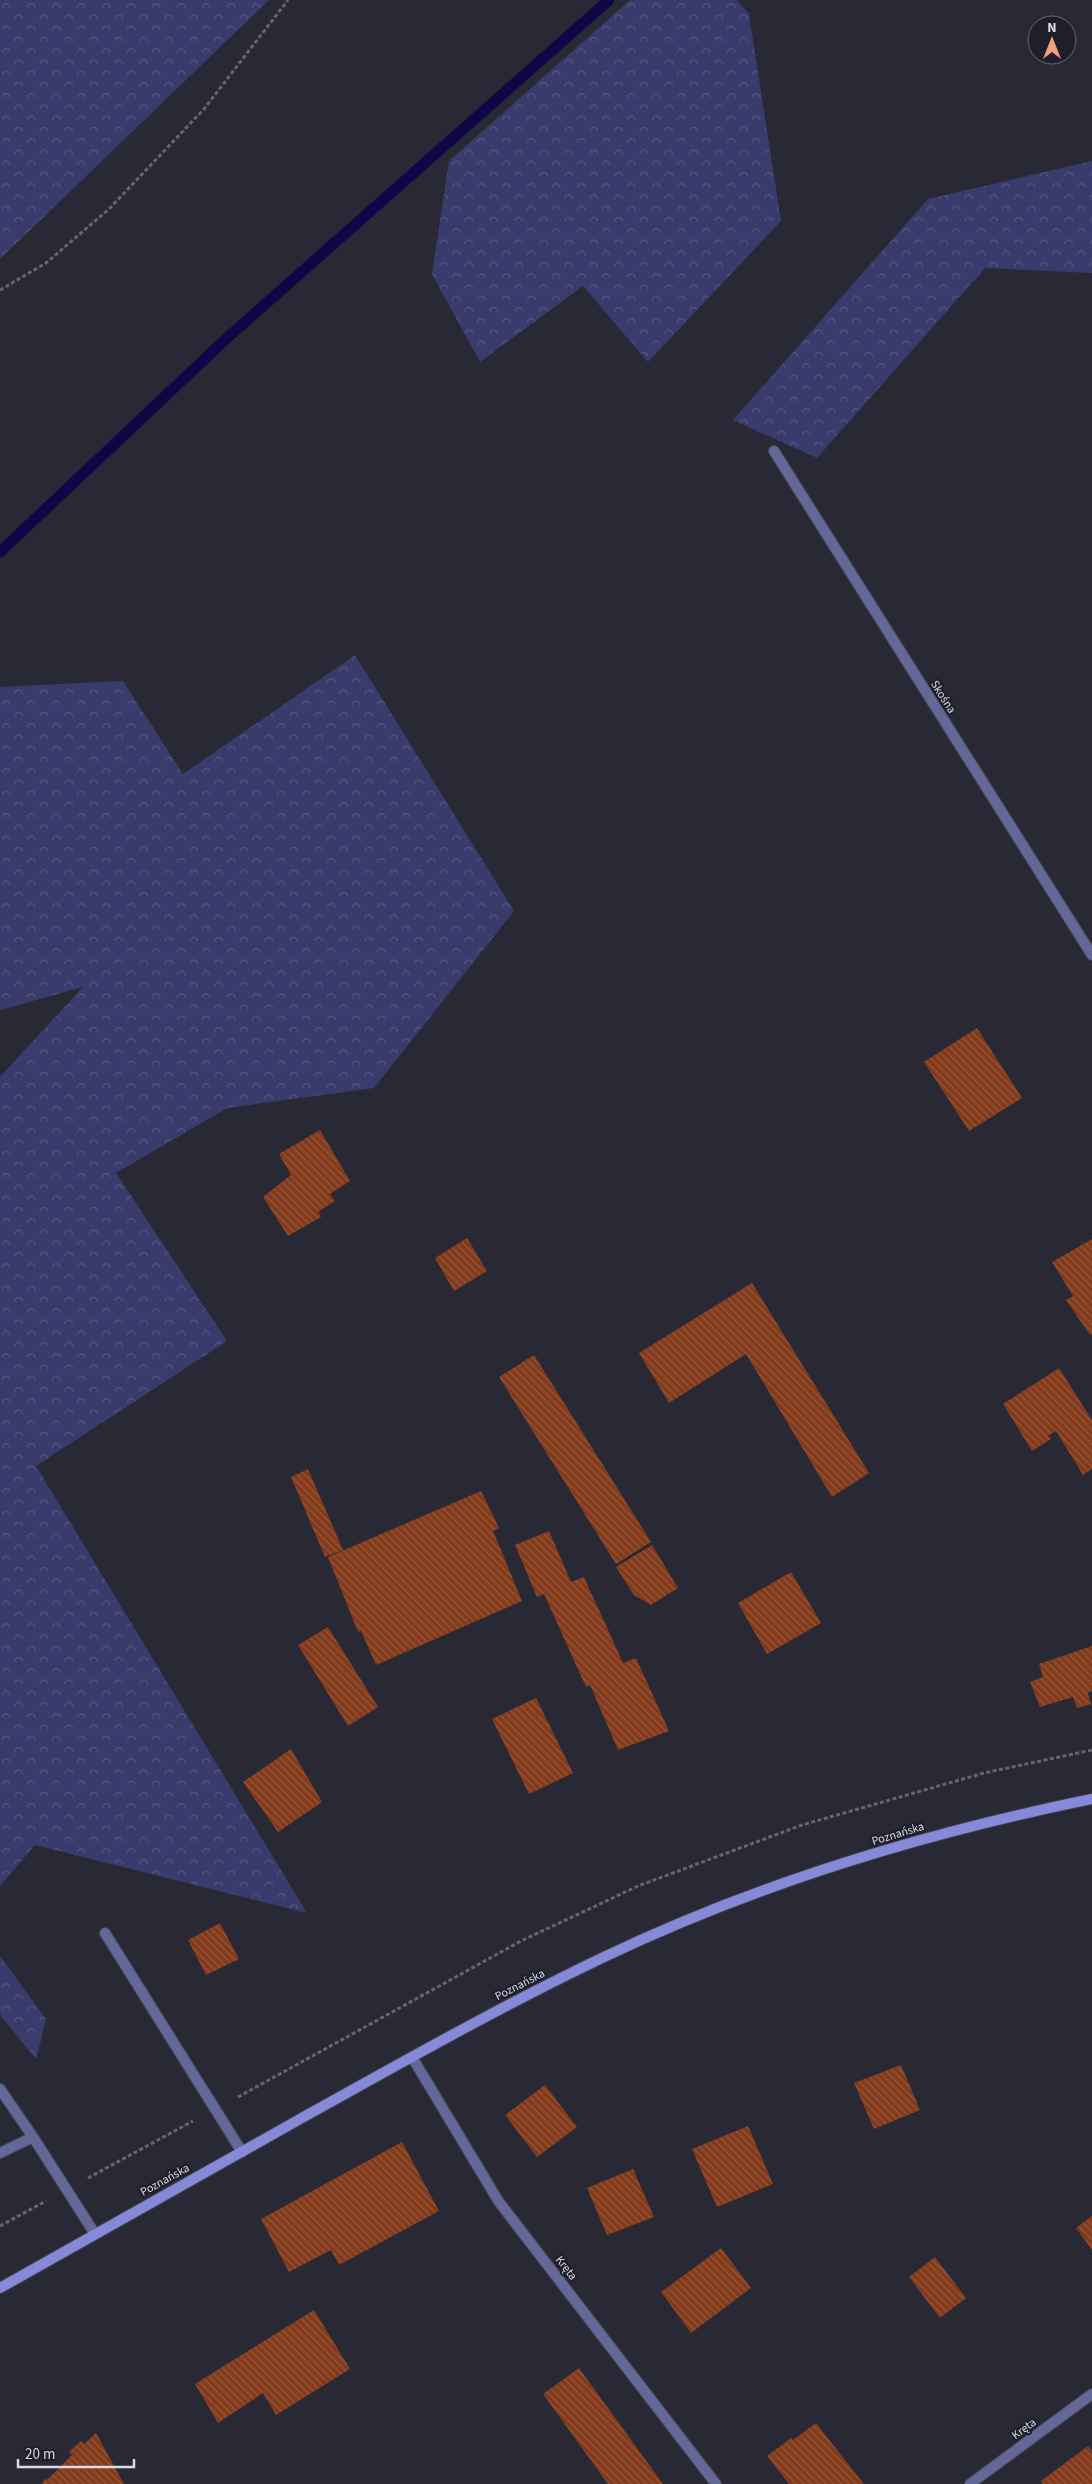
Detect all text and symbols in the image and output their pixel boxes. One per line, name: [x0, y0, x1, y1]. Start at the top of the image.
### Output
north arrow: [1027, 15, 1077, 65]
text: N: [1047, 18, 1057, 38]
street label: Skośna: [926, 677, 960, 717]
street label: Poznańska: [870, 1818, 926, 1850]
street label: Poznańska: [492, 1965, 548, 2005]
street label: Poznańska: [137, 2159, 193, 2201]
street label: Kręta: [551, 2252, 581, 2284]
street label: Kręta: [1008, 2414, 1040, 2444]
scale bar: [18, 2436, 134, 2468]
text: 20 m: [25, 2444, 55, 2465]

